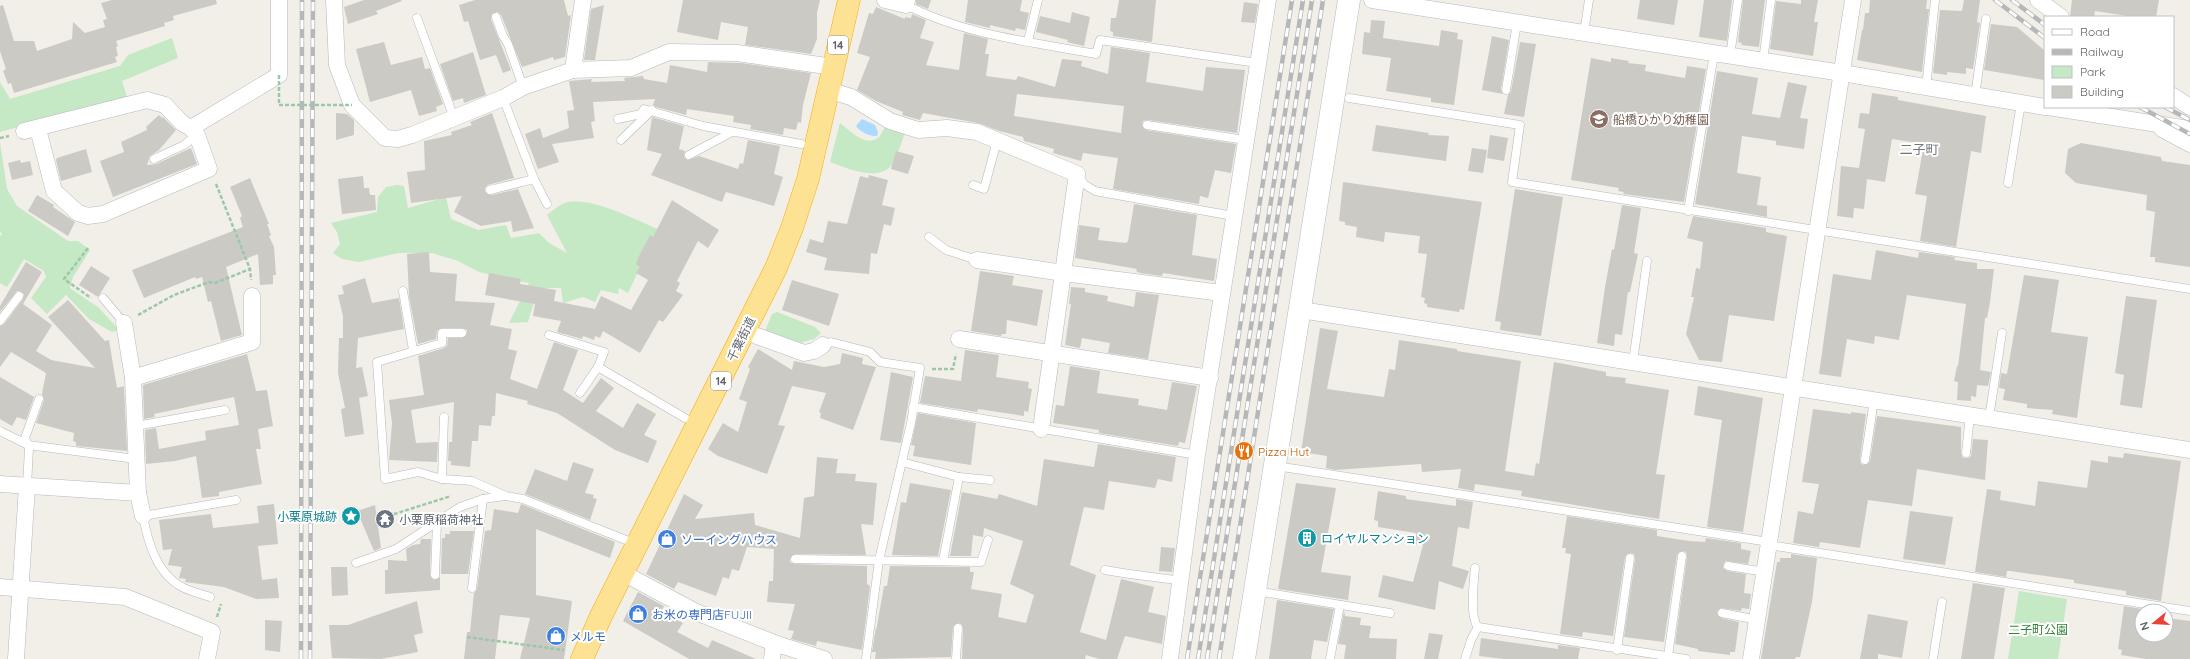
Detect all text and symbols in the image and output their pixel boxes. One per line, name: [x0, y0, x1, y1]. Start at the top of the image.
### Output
legend: [2044, 16, 2174, 108]
text: Road: [2080, 24, 2110, 39]
road number: 14: [828, 36, 848, 54]
text: Railway: [2080, 44, 2124, 59]
text: Park: [2080, 64, 2105, 79]
text: Building: [2080, 84, 2124, 99]
school or university icon: 船橋ひかり幼稚園: [1588, 108, 1610, 130]
place label: 船橋ひかり幼稚園: [1613, 112, 1709, 127]
district label: 二子町: [1899, 141, 1939, 157]
street label: 千葉街道: [724, 314, 758, 364]
road number: 14: [711, 372, 731, 390]
restaurant icon: Pizza Hut: [1233, 440, 1255, 462]
place label: Pizza Hut: [1258, 444, 1309, 459]
place icon: 小栗原城跡: [340, 505, 362, 527]
temple icon: 小栗原稲荷神社: [374, 508, 396, 530]
place label: 小栗原城跡: [277, 509, 337, 524]
place label: 小栗原稲荷神社: [399, 512, 483, 527]
building icon: ロイヤルマンション: [1296, 527, 1318, 549]
shop icon: ソーイングハウス: [656, 528, 678, 550]
place label: ロイヤルマンション: [1321, 531, 1429, 546]
place label: ソーイングハウス: [681, 532, 777, 547]
shop icon: お米の専門店FUJII: [627, 603, 649, 625]
north arrow: [2134, 603, 2174, 643]
place label: お米の専門店FUJII: [652, 607, 752, 622]
text: N: [2137, 620, 2152, 632]
park label: 二子町公園: [2008, 622, 2068, 637]
shop icon: メルモ: [545, 625, 567, 647]
place label: メルモ: [570, 629, 606, 644]

